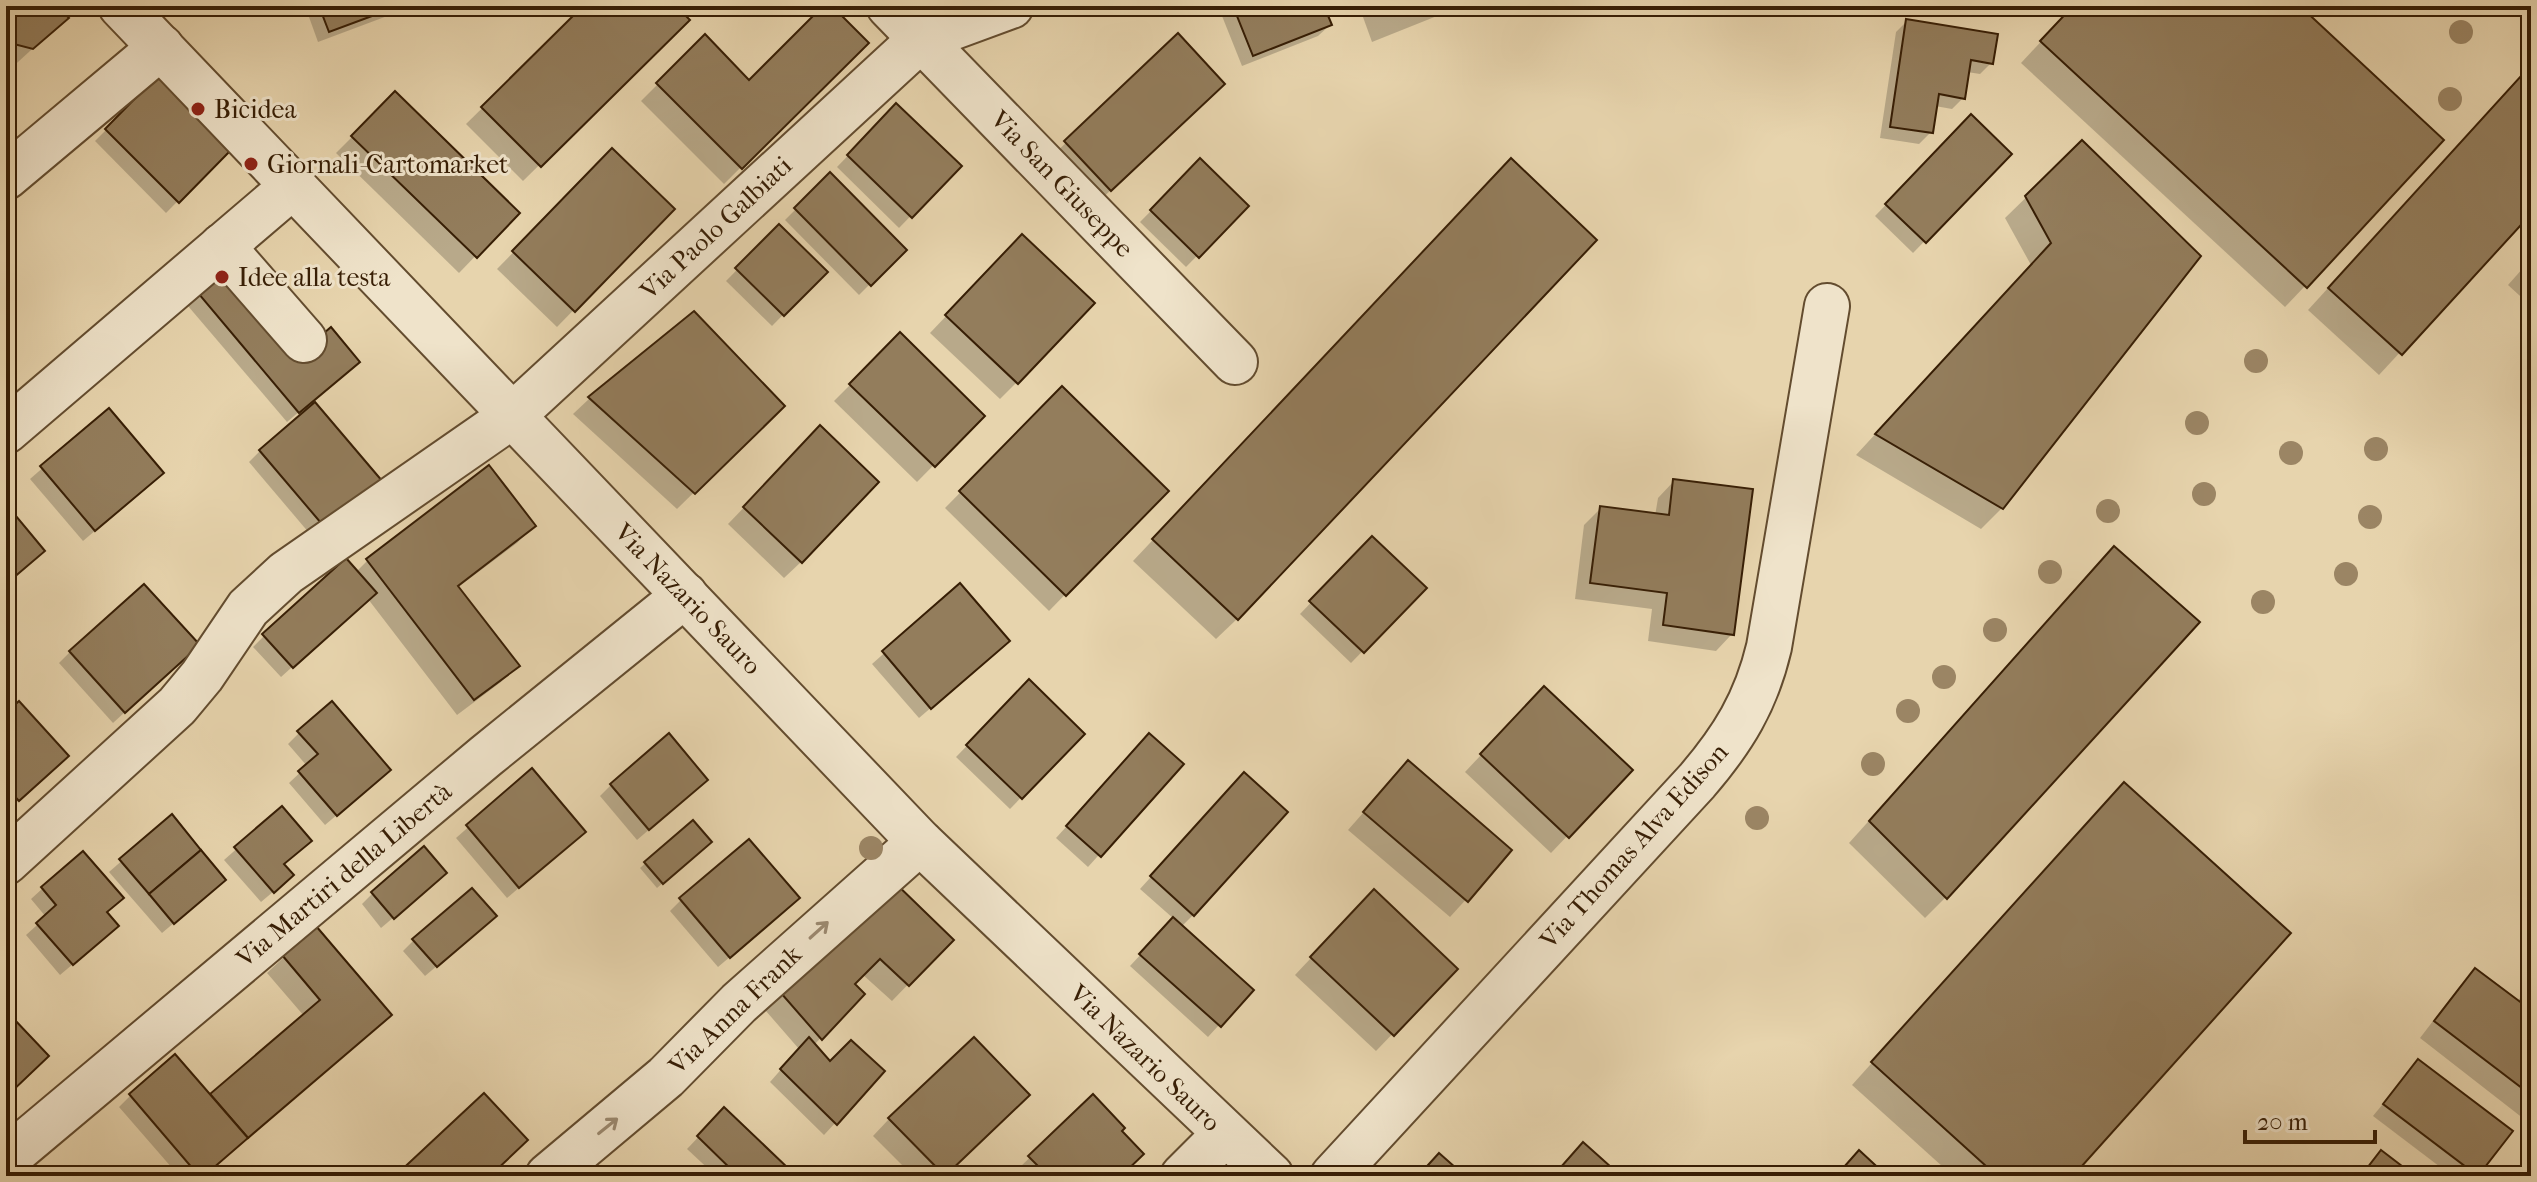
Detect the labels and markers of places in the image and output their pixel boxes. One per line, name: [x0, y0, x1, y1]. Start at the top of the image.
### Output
place label: Bicidea: [214, 94, 297, 125]
marker: Bicidea: [189, 100, 207, 118]
place label: Giornali-Cartomarket: [267, 149, 509, 180]
marker: Giornali-Cartomarket: [242, 155, 260, 173]
place label: Idee alla testa: [238, 262, 391, 293]
marker: Idee alla testa: [213, 268, 231, 286]

